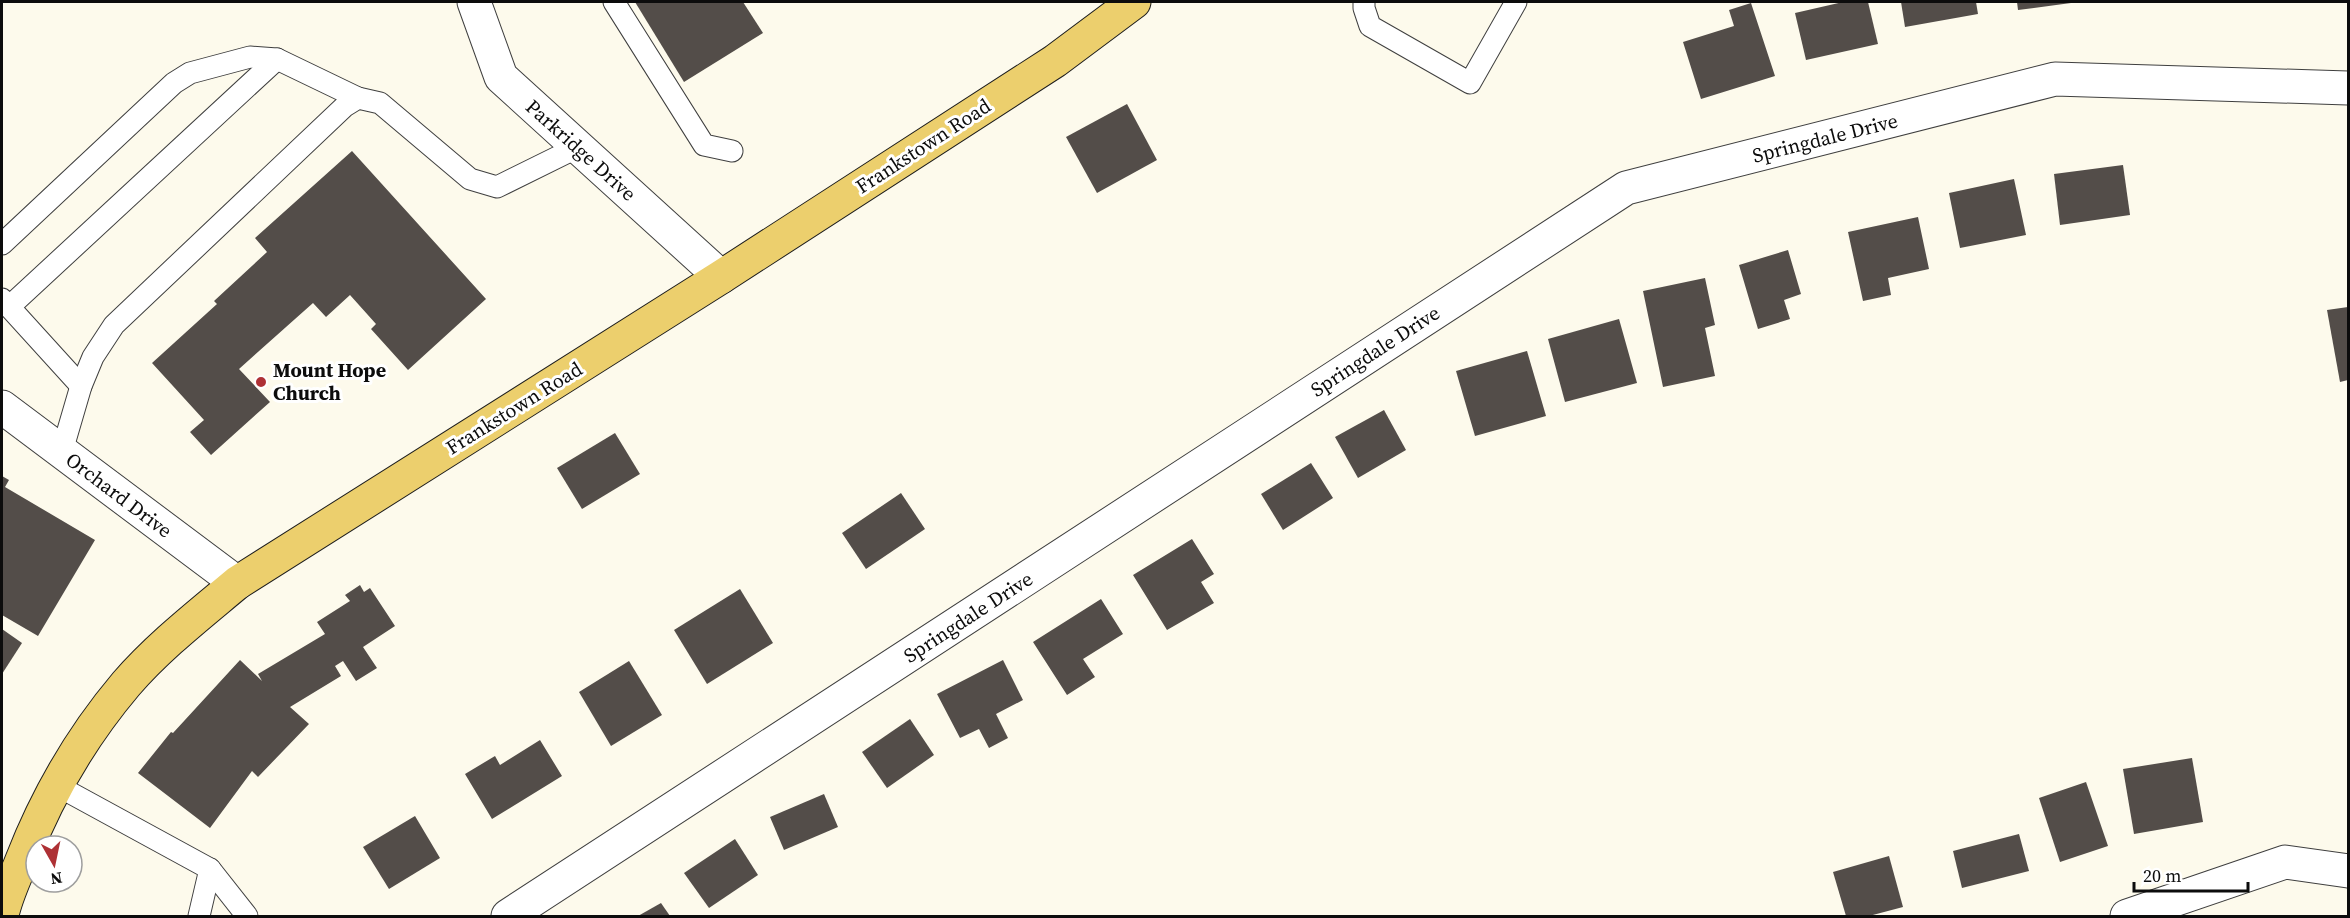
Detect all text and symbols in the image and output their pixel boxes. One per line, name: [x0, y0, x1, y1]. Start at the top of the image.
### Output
street label: Frankstown Road: [850, 91, 997, 200]
street label: Parkridge Drive: [520, 93, 642, 207]
street label: Springdale Drive: [1749, 106, 1901, 170]
street label: Springdale Drive: [1305, 299, 1445, 403]
street label: Frankstown Road: [440, 354, 588, 461]
place label: Mount Hope Church: [273, 356, 386, 407]
marker: Mount Hope Church: [254, 375, 268, 389]
street label: Orchard Drive: [60, 446, 178, 544]
street label: Springdale Drive: [898, 565, 1038, 669]
north arrow: [24, 834, 84, 894]
scale bar: [2134, 855, 2248, 893]
text: 20 m: [2143, 863, 2181, 888]
text: N: [49, 867, 64, 891]

